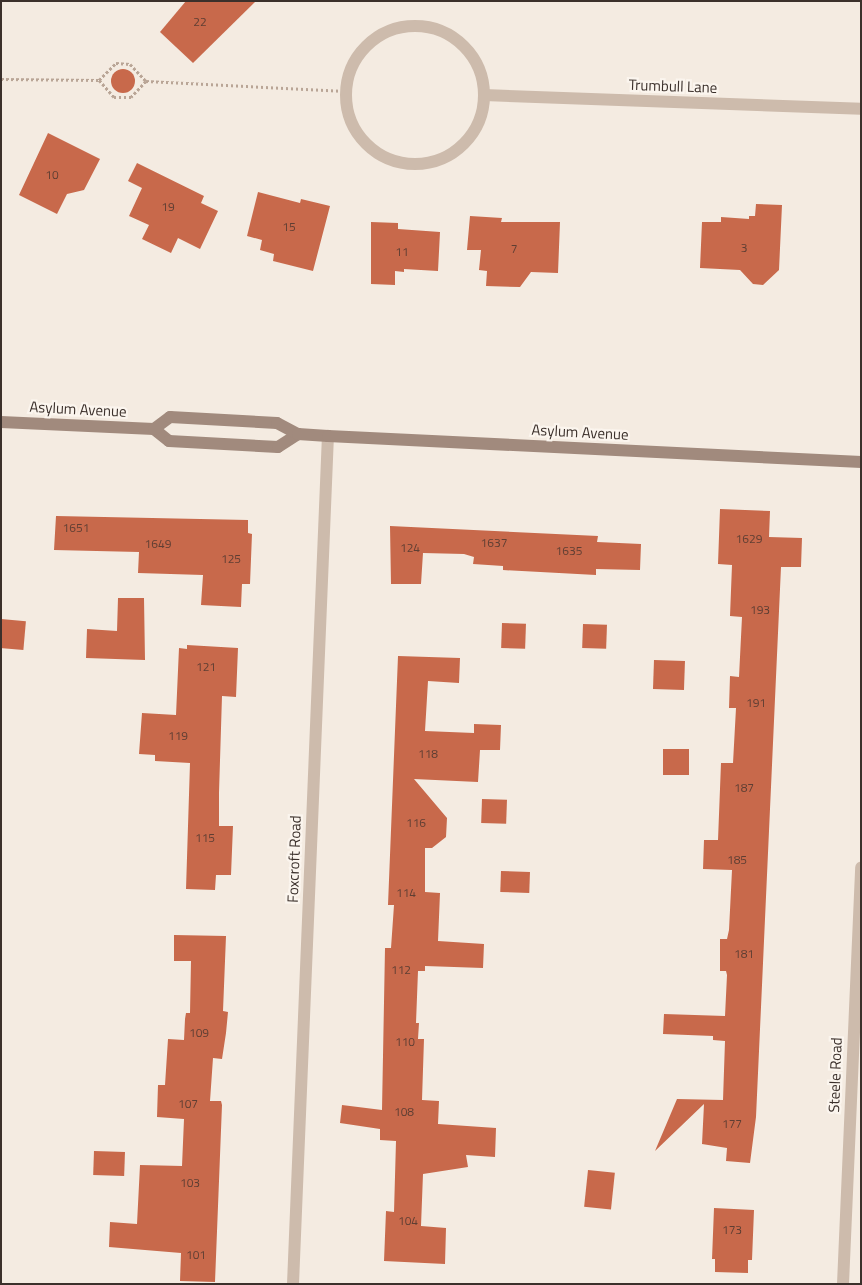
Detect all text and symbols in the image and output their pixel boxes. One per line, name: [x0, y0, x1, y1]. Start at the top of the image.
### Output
house number: 22: [193, 15, 207, 29]
street label: Trumbull Lane: [628, 75, 718, 97]
house number: 10: [45, 168, 59, 182]
house number: 19: [161, 200, 175, 214]
house number: 15: [282, 220, 296, 234]
house number: 3: [741, 241, 747, 255]
house number: 7: [511, 242, 517, 256]
house number: 11: [395, 245, 409, 259]
street label: Asylum Avenue: [29, 397, 127, 421]
street label: Asylum Avenue: [531, 420, 629, 444]
house number: 1651: [63, 521, 89, 535]
house number: 1629: [736, 532, 762, 546]
house number: 1637: [481, 536, 507, 550]
house number: 1649: [145, 537, 171, 551]
house number: 124: [400, 541, 420, 555]
house number: 1635: [556, 544, 582, 558]
house number: 125: [221, 552, 241, 566]
house number: 193: [750, 603, 770, 617]
house number: 121: [196, 660, 216, 674]
house number: 191: [746, 696, 766, 710]
house number: 119: [168, 729, 188, 743]
house number: 118: [418, 747, 438, 761]
house number: 187: [734, 781, 754, 795]
street label: Foxcroft Road: [283, 815, 305, 903]
house number: 116: [406, 816, 426, 830]
house number: 115: [195, 831, 215, 845]
house number: 185: [727, 853, 747, 867]
house number: 114: [396, 886, 416, 900]
house number: 181: [734, 947, 754, 961]
house number: 112: [391, 963, 411, 977]
house number: 109: [189, 1026, 209, 1040]
house number: 110: [395, 1035, 415, 1049]
street label: Steele Road: [825, 1037, 845, 1113]
house number: 107: [178, 1097, 198, 1111]
house number: 108: [394, 1105, 414, 1119]
house number: 177: [722, 1117, 742, 1131]
house number: 103: [180, 1176, 200, 1190]
house number: 104: [398, 1214, 418, 1228]
house number: 173: [722, 1223, 742, 1237]
house number: 101: [186, 1248, 206, 1262]

